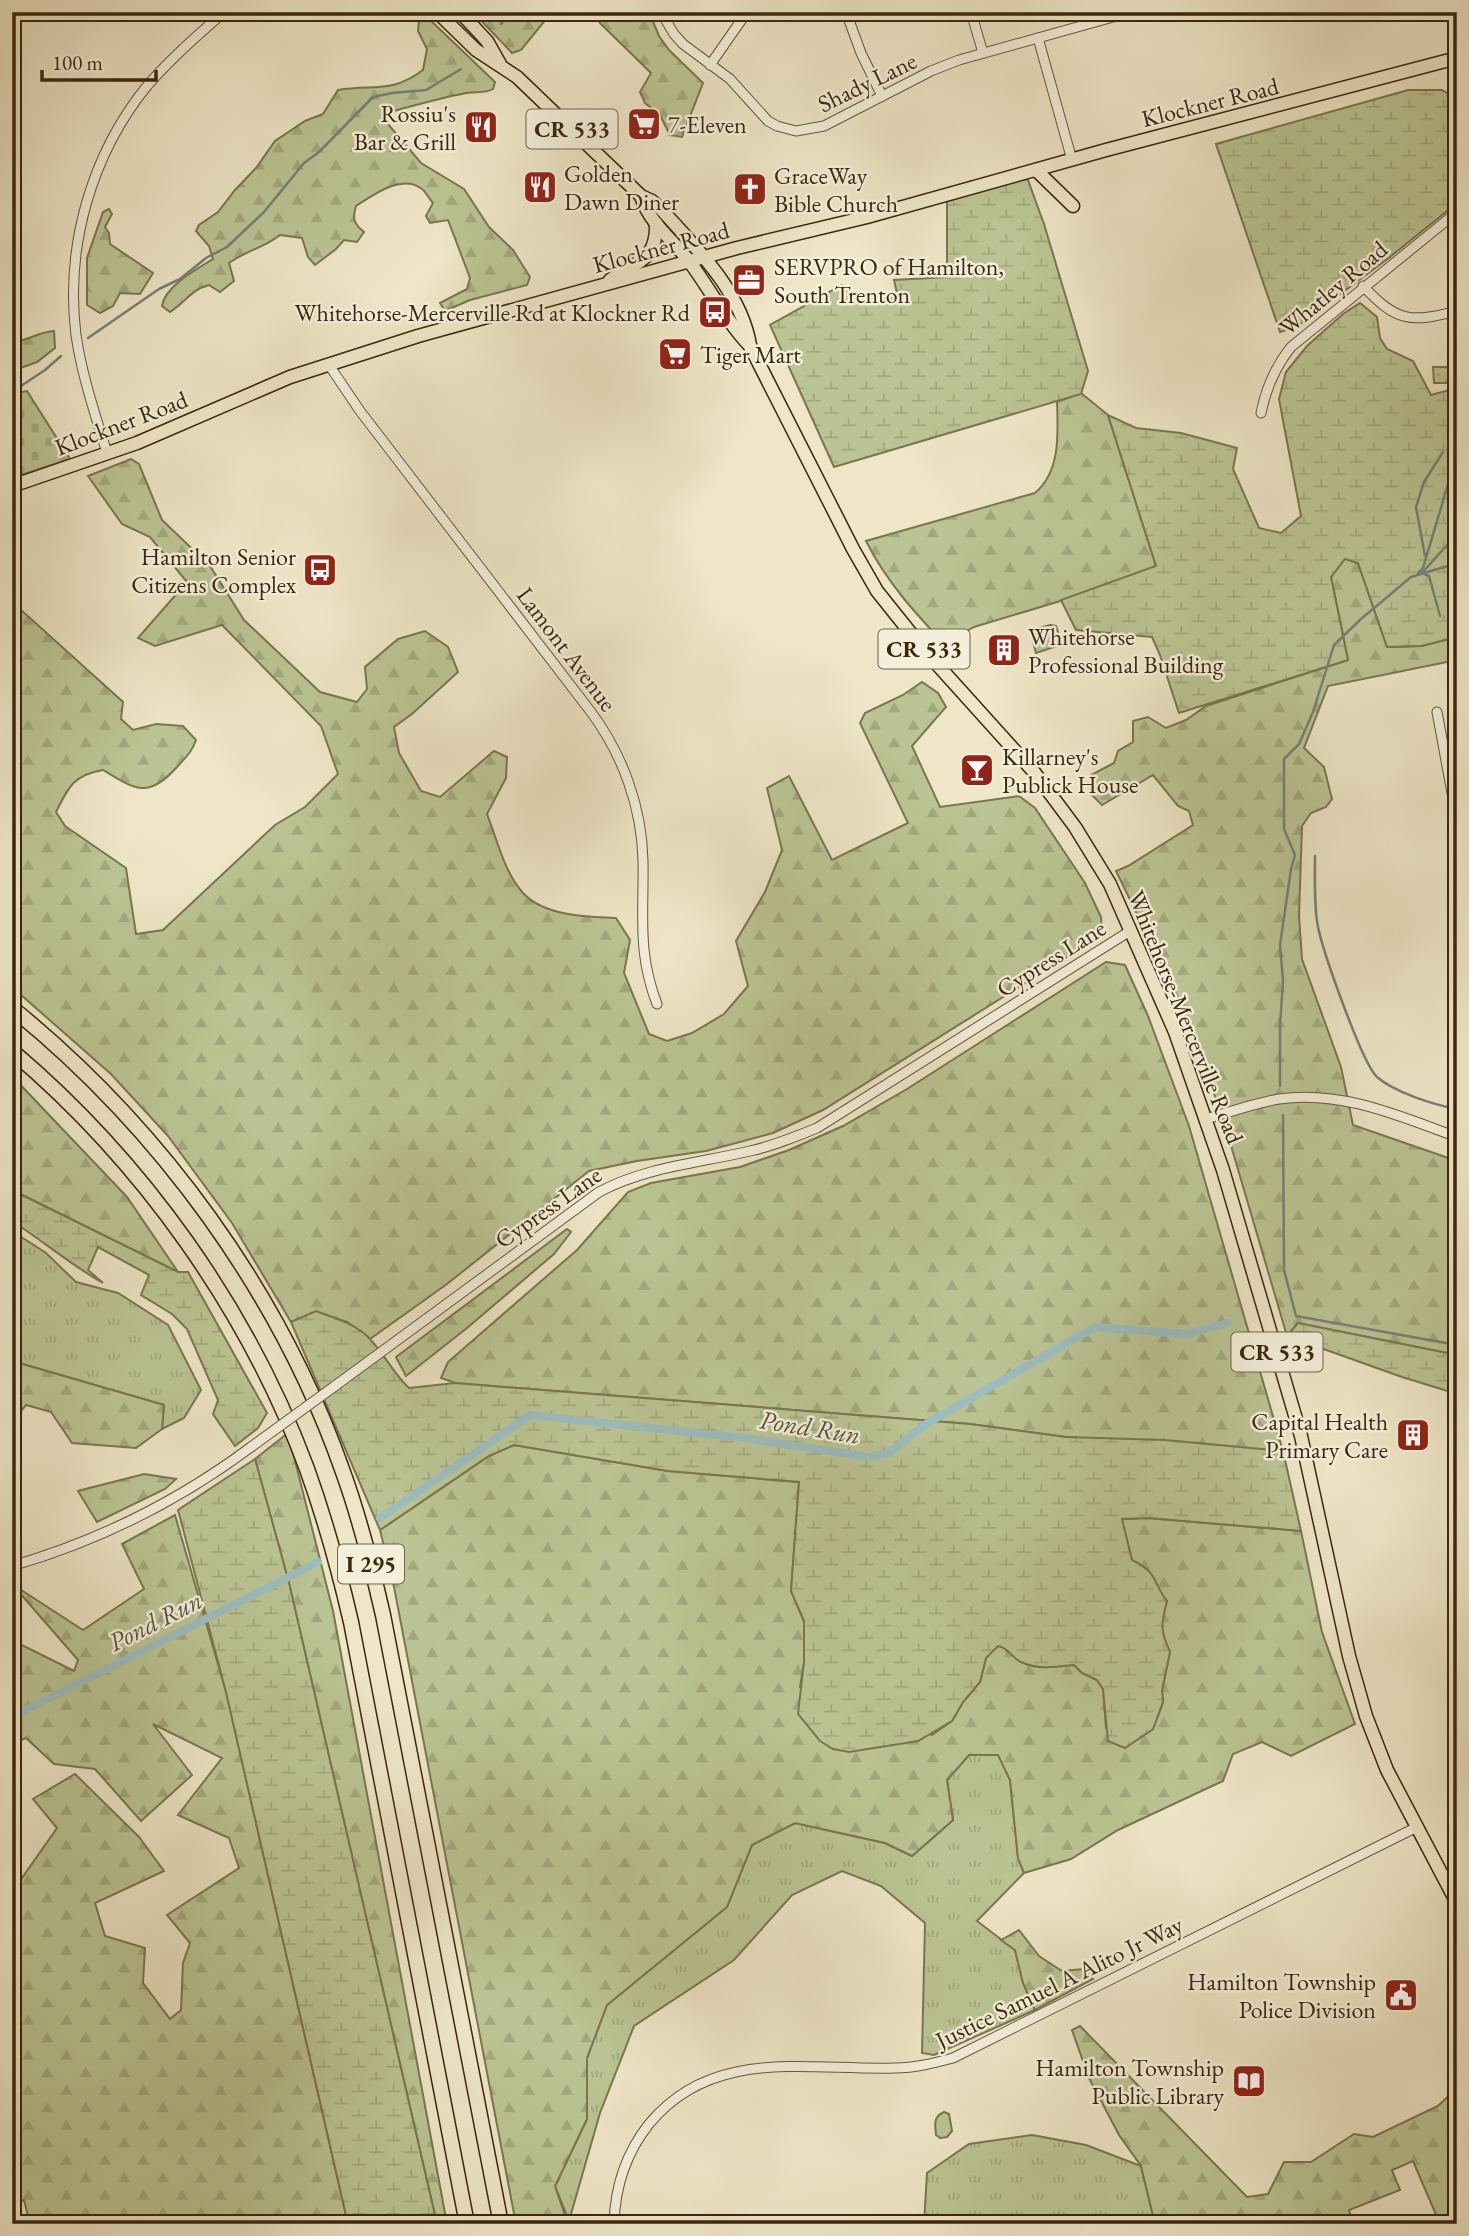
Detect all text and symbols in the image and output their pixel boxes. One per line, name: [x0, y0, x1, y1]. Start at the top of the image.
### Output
scale bar: [42, 38, 156, 82]
street label: Shady Lane: [812, 45, 922, 119]
text: 100 m: [52, 49, 103, 76]
street label: Klockner Road: [1138, 70, 1283, 134]
place label: Rossiu's Bar & Grill: [354, 98, 456, 157]
supermarket icon: 7-Eleven: [625, 105, 663, 143]
restaurant icon: Rossiu's Bar & Grill: [462, 108, 500, 146]
place label: 7-Eleven: [668, 109, 747, 140]
road number: CR 533: [526, 110, 618, 148]
place label: Golden Dawn Diner: [564, 158, 679, 217]
place label: GraceWay Bible Church: [774, 160, 898, 219]
restaurant icon: Golden Dawn Diner: [521, 168, 559, 206]
church icon: GraceWay Bible Church: [731, 170, 769, 208]
street label: Klockner Road: [589, 214, 733, 280]
street label: Whatley Road: [1272, 233, 1394, 342]
place label: SERVPRO of Hamilton, South Trenton: [774, 251, 1004, 310]
office icon: SERVPRO of Hamilton, South Trenton: [730, 261, 768, 299]
bus stop icon: Whitehorse-Mercerville Rd at Klockner Rd: [696, 293, 734, 331]
place label: Whitehorse-Mercerville Rd at Klockner Rd: [295, 297, 691, 328]
supermarket icon: Tiger Mart: [656, 335, 694, 373]
place label: Tiger Mart: [700, 339, 801, 370]
street label: Klockner Road: [50, 383, 193, 463]
place label: Hamilton Senior Citizens Complex: [131, 541, 297, 600]
bus stop icon: Hamilton Senior Citizens Complex: [301, 551, 339, 589]
street label: Lamont Avenue: [510, 581, 624, 717]
place label: Whitehorse Professional Building: [1028, 621, 1224, 680]
road number: CR 533: [878, 629, 970, 668]
building icon: Whitehorse Professional Building: [985, 631, 1023, 669]
place label: Killarney's Publick House: [1002, 741, 1138, 800]
bar icon: Killarney's Publick House: [958, 751, 996, 789]
street label: Whitehorse-Mercerville Road: [1121, 886, 1251, 1149]
street label: Cypress Lane: [990, 912, 1112, 1004]
street label: Cypress Lane: [489, 1159, 607, 1255]
road number: CR 533: [1232, 1332, 1322, 1372]
water label: Pond Run: [757, 1402, 863, 1452]
place label: Capital Health Primary Care: [1251, 1406, 1388, 1465]
building icon: Capital Health Primary Care: [1394, 1416, 1432, 1454]
road number: I 295: [338, 1544, 404, 1583]
water label: Pond Run: [102, 1583, 208, 1659]
street label: Justice Samuel A Alito Jr Way: [928, 1908, 1188, 2056]
place label: Hamilton Township Police Division: [1187, 1966, 1376, 2025]
public building icon: Hamilton Township Police Division: [1382, 1976, 1420, 2014]
place label: Hamilton Township Public Library: [1035, 2052, 1224, 2111]
library icon: Hamilton Township Public Library: [1230, 2062, 1268, 2100]

